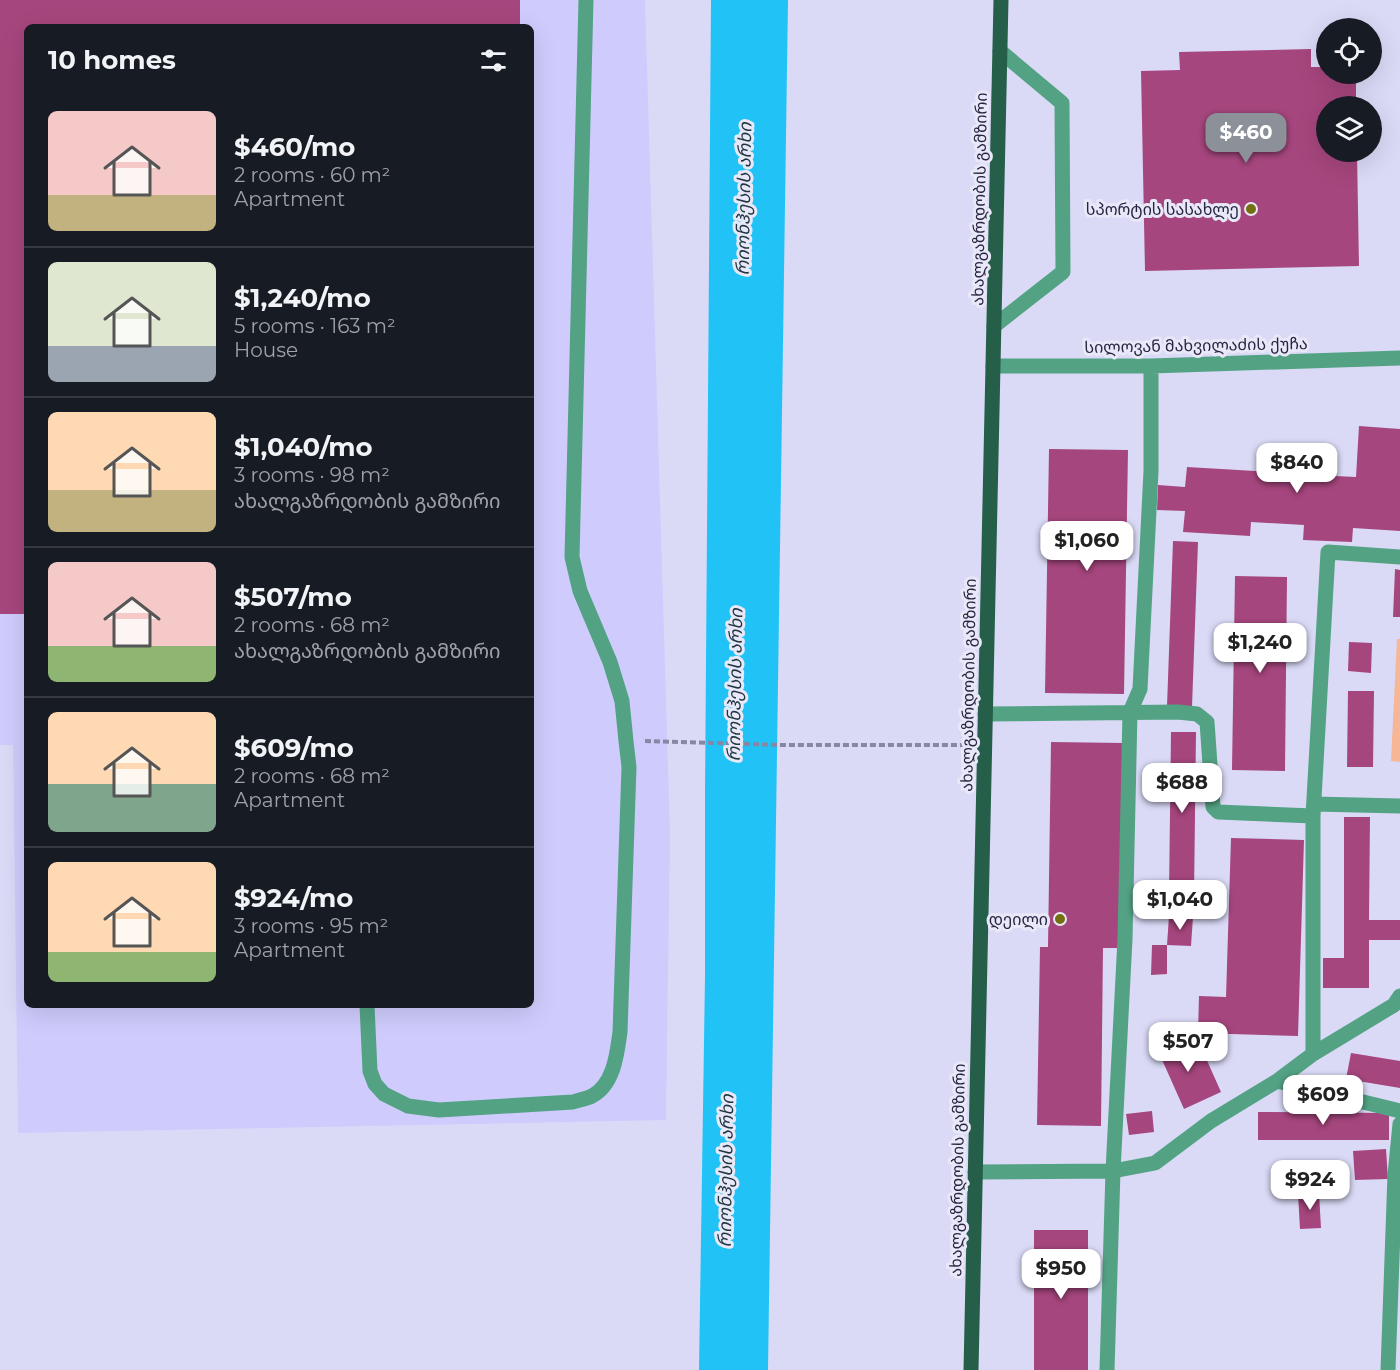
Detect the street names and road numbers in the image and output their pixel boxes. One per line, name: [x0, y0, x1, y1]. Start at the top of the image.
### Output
street label: ახალგაზრდობის გამზირი: [968, 92, 992, 306]
street label: სილოვან მახვილაძის ქუჩა: [1084, 334, 1308, 358]
street label: ახალგაზრდობის გამზირი: [957, 578, 981, 792]
street label: ახალგაზრდობის გამზირი: [946, 1063, 970, 1277]

